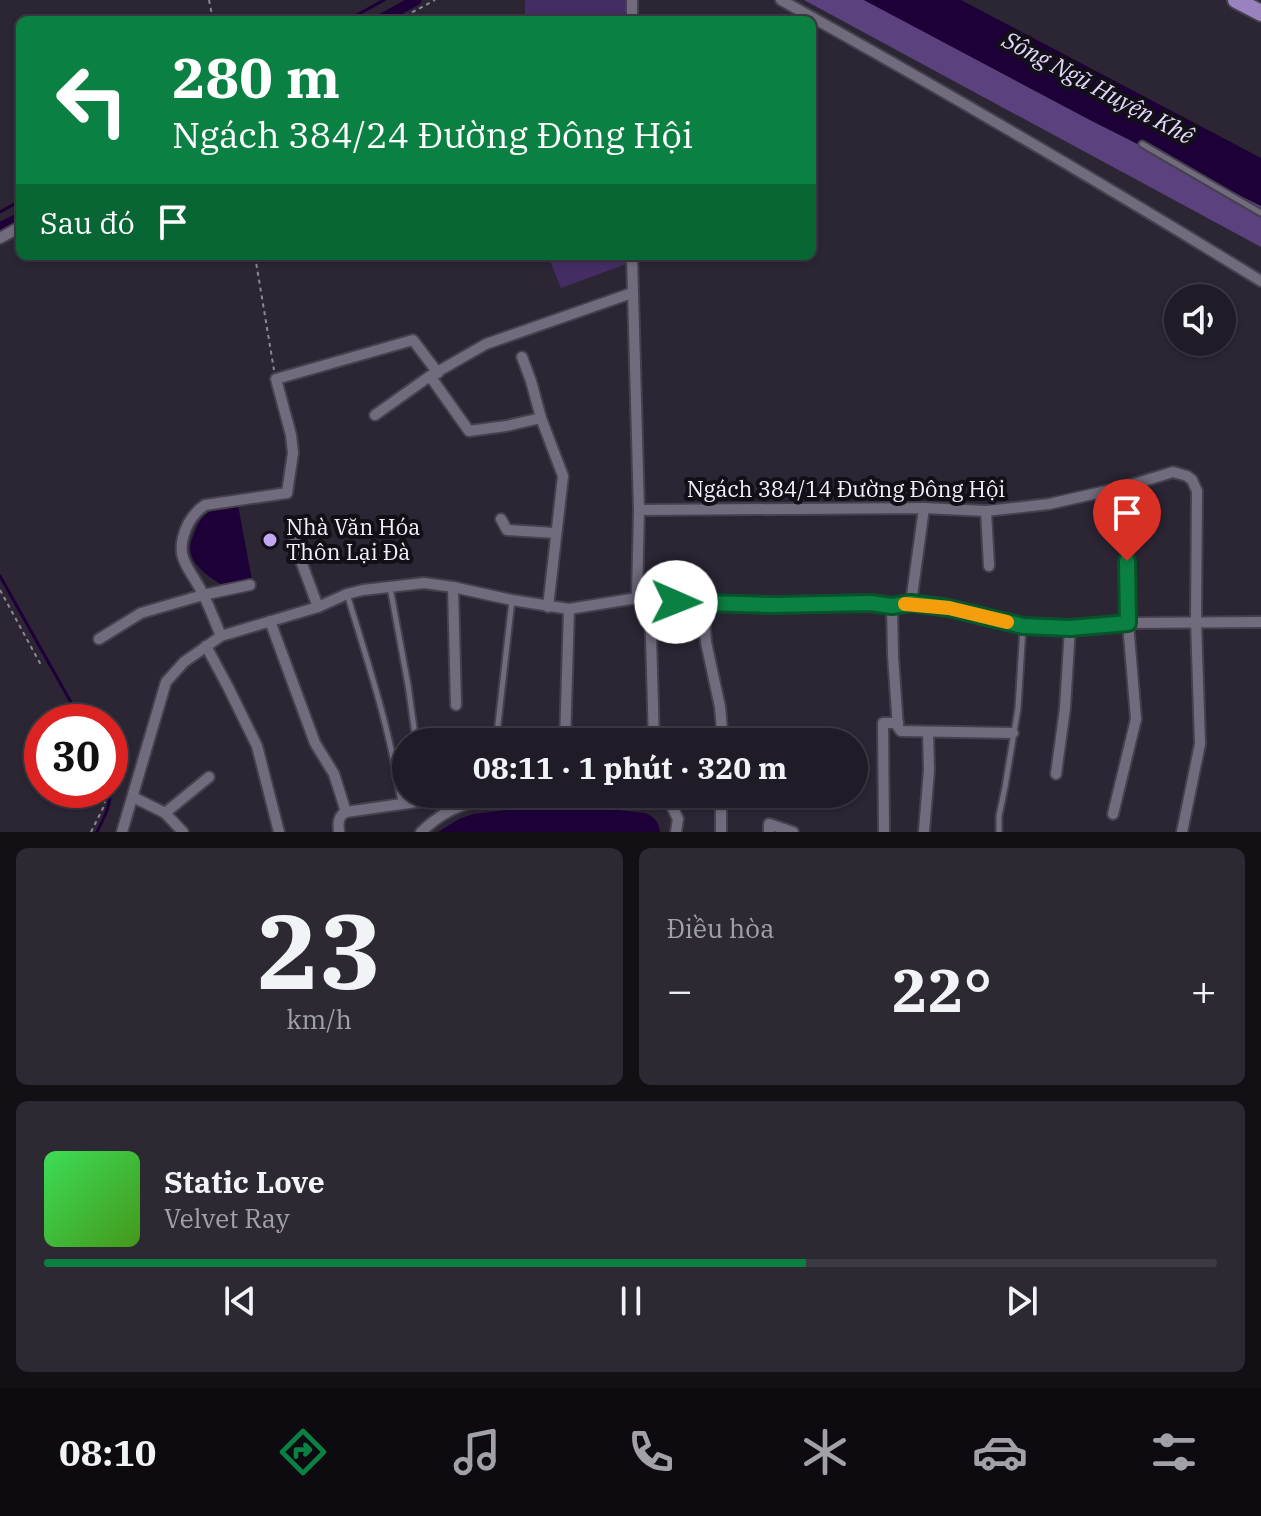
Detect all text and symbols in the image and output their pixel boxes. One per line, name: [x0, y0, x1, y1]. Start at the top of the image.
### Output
water label: Sông Ngũ Huyện Khê: [996, 23, 1201, 152]
text: 280 m: [172, 41, 340, 113]
icon: left: [40, 48, 144, 152]
text: Ngách 384/24 Đường Đông Hội: [172, 111, 693, 158]
icon: arrive: [151, 200, 195, 244]
text: Sau đó: [40, 203, 135, 242]
map controls: [1164, 284, 1236, 356]
button: sound: [1164, 284, 1236, 356]
street label: Ngách 384/14 Đường Đông Hội: [687, 474, 1005, 503]
pin: [1093, 479, 1161, 561]
icon: arrive: [1105, 491, 1149, 535]
place label: Nhà Văn Hóa Thôn Lại Đà: [286, 512, 420, 566]
marker: Nhà Văn Hóa Thôn Lại Đà: [261, 531, 279, 549]
position arrow: [634, 560, 718, 644]
speed limit sign: 30: [24, 704, 128, 808]
text: 08:11 · 1 phút · 320 m: [473, 748, 787, 787]
text: 23: [257, 882, 382, 1018]
text: Điều hòa: [667, 911, 774, 945]
text: 22°: [892, 950, 992, 1029]
text: −: [667, 961, 693, 1018]
text: +: [1191, 961, 1217, 1018]
text: km/h: [286, 1002, 352, 1036]
text: Static Love: [164, 1162, 325, 1201]
text: Velvet Ray: [164, 1201, 290, 1235]
icon: previous: [218, 1279, 262, 1323]
icon: pause: [609, 1279, 653, 1323]
icon: next: [1000, 1279, 1044, 1323]
icon: directions: [275, 1424, 331, 1480]
icon: music: [449, 1424, 505, 1480]
icon: phone: [623, 1424, 679, 1480]
icon: climate: [797, 1424, 853, 1480]
icon: car: [972, 1424, 1028, 1480]
icon: filters: [1146, 1424, 1202, 1480]
text: 08:10: [59, 1429, 156, 1476]

